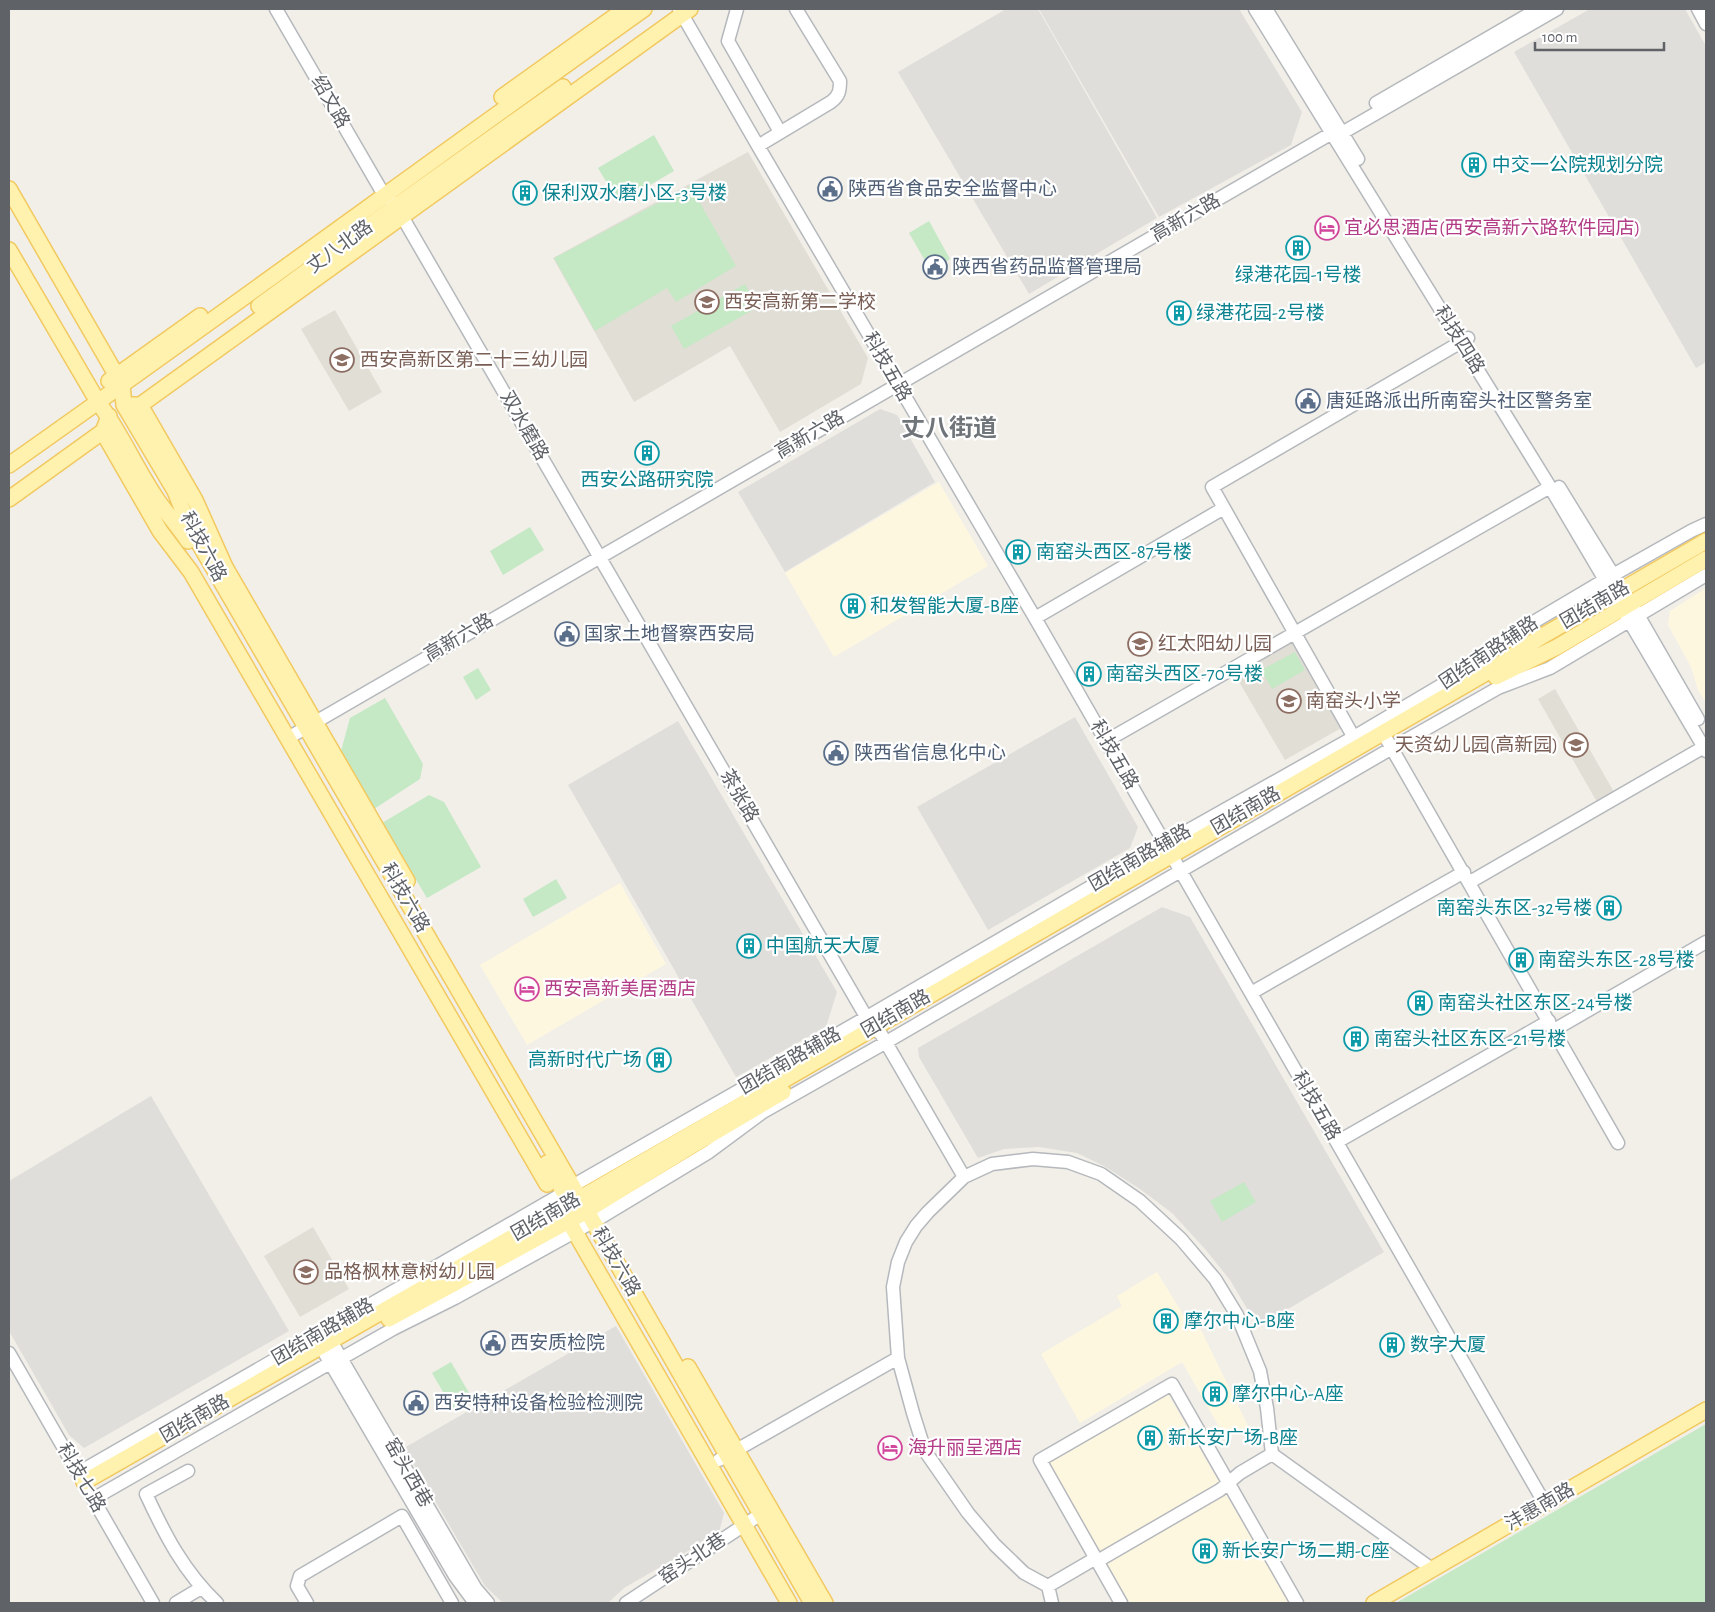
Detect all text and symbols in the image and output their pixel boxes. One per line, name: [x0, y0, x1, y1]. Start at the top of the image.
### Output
scale bar: [1535, 20, 1664, 52]
text: 100 m: [1542, 30, 1577, 45]
street label: 绍文路: [308, 72, 354, 131]
building icon: 中交一公院规划分院: [1461, 152, 1487, 178]
place label: 中交一公院规划分院: [1492, 154, 1663, 175]
public building icon: 陕西省食品安全监督中心: [817, 176, 843, 202]
place label: 陕西省食品安全监督中心: [848, 178, 1057, 199]
building icon: 保利双水磨小区-3号楼: [512, 180, 538, 206]
place label: 保利双水磨小区-3号楼: [542, 183, 727, 203]
street label: 高新六路: [1147, 189, 1224, 245]
hotel icon: 宜必思酒店(西安高新六路软件园店): [1314, 215, 1340, 241]
street label: 丈八北路: [303, 216, 376, 277]
place label: 宜必思酒店(西安高新六路软件园店): [1344, 217, 1640, 238]
building icon: 绿港花园-1号楼: [1285, 235, 1311, 261]
public building icon: 陕西省药品监督管理局: [922, 254, 948, 280]
place label: 陕西省药品监督管理局: [952, 256, 1142, 277]
place label: 绿港花园-1号楼: [1235, 264, 1361, 285]
school or university icon: 西安高新第二学校: [694, 289, 720, 315]
place label: 西安高新第二学校: [724, 291, 876, 312]
building icon: 绿港花园-2号楼: [1166, 300, 1192, 326]
place label: 绿港花园-2号楼: [1196, 302, 1324, 323]
street label: 科技四路: [1431, 302, 1488, 377]
street label: 科技五路: [860, 329, 915, 405]
school or university icon: 西安高新区第二十三幼儿园: [329, 347, 355, 373]
place label: 西安高新区第二十三幼儿园: [360, 349, 588, 370]
street label: 双水磨路: [497, 388, 552, 464]
public building icon: 唐延路派出所南窑头社区警务室: [1295, 388, 1321, 414]
place label: 唐延路派出所南窑头社区警务室: [1326, 390, 1592, 411]
street label: 高新六路: [771, 406, 848, 462]
district label: 丈八街道: [901, 415, 997, 441]
building icon: 西安公路研究院: [634, 440, 660, 466]
place label: 西安公路研究院: [580, 469, 714, 490]
street label: 科技六路: [177, 509, 230, 585]
building icon: 南窑头西区-87号楼: [1005, 539, 1031, 565]
place label: 南窑头西区-87号楼: [1036, 541, 1192, 562]
street label: 团结南路: [1557, 577, 1633, 632]
building icon: 和发智能大厦-B座: [840, 593, 866, 619]
place label: 和发智能大厦-B座: [870, 595, 1019, 616]
street label: 高新六路: [420, 609, 497, 665]
street label: 团结南路辅路: [1436, 612, 1542, 693]
public building icon: 国家土地督察西安局: [554, 621, 580, 647]
place label: 国家土地督察西安局: [584, 623, 755, 644]
school or university icon: 红太阳幼儿园: [1127, 631, 1153, 657]
place label: 红太阳幼儿园: [1158, 633, 1272, 654]
building icon: 南窑头西区-70号楼: [1076, 661, 1102, 687]
place label: 南窑头西区-70号楼: [1106, 663, 1263, 684]
school or university icon: 南窑头小学: [1276, 688, 1302, 714]
place label: 南窑头小学: [1306, 690, 1401, 711]
street label: 科技五路: [1087, 717, 1142, 793]
school or university icon: 天资幼儿园(高新园): [1563, 732, 1589, 758]
place label: 天资幼儿园(高新园): [1395, 734, 1558, 755]
public building icon: 陕西省信息化中心: [823, 740, 849, 766]
place label: 陕西省信息化中心: [854, 742, 1006, 763]
street label: 茶张路: [717, 766, 762, 825]
street label: 团结南路: [1208, 783, 1284, 838]
street label: 团结南路辅路: [1085, 820, 1194, 895]
street label: 科技六路: [378, 860, 433, 936]
building icon: 南窑头东区-32号楼: [1596, 895, 1622, 921]
place label: 南窑头东区-32号楼: [1437, 897, 1592, 918]
building icon: 中国航天大厦: [736, 933, 762, 959]
place label: 中国航天大厦: [766, 935, 880, 956]
building icon: 南窑头东区-28号楼: [1508, 947, 1534, 973]
place label: 南窑头东区-28号楼: [1538, 949, 1695, 970]
hotel icon: 西安高新美居酒店: [514, 976, 540, 1002]
place label: 西安高新美居酒店: [544, 978, 696, 999]
street label: 团结南路: [858, 986, 934, 1041]
building icon: 南窑头社区东区-24号楼: [1407, 990, 1433, 1016]
place label: 南窑头社区东区-24号楼: [1438, 992, 1633, 1013]
street label: 团结南路辅路: [735, 1023, 844, 1098]
building icon: 南窑头社区东区-21号楼: [1343, 1026, 1369, 1052]
place label: 南窑头社区东区-21号楼: [1374, 1028, 1566, 1049]
building icon: 高新时代广场: [646, 1047, 672, 1073]
place label: 高新时代广场: [528, 1049, 642, 1070]
street label: 科技五路: [1289, 1068, 1344, 1144]
street label: 团结南路: [508, 1189, 584, 1244]
street label: 科技六路: [589, 1224, 644, 1300]
school or university icon: 品格枫林意树幼儿园: [293, 1259, 319, 1285]
place label: 品格枫林意树幼儿园: [324, 1261, 495, 1282]
street label: 团结南路辅路: [268, 1294, 377, 1369]
building icon: 摩尔中心-B座: [1153, 1308, 1179, 1334]
place label: 摩尔中心-B座: [1184, 1310, 1295, 1331]
public building icon: 西安质检院: [480, 1330, 506, 1356]
place label: 西安质检院: [510, 1332, 605, 1353]
building icon: 数字大厦: [1379, 1332, 1405, 1358]
place label: 数字大厦: [1410, 1334, 1486, 1355]
building icon: 摩尔中心-A座: [1202, 1381, 1228, 1407]
place label: 摩尔中心-A座: [1232, 1383, 1344, 1404]
public building icon: 西安特种设备检验检测院: [403, 1390, 429, 1416]
street label: 团结南路: [157, 1391, 233, 1446]
place label: 西安特种设备检验检测院: [434, 1392, 643, 1413]
building icon: 新长安广场-B座: [1137, 1425, 1163, 1451]
place label: 新长安广场-B座: [1168, 1427, 1298, 1448]
street label: 窑头西巷: [381, 1434, 437, 1511]
hotel icon: 海升丽呈酒店: [877, 1435, 903, 1461]
place label: 海升丽呈酒店: [908, 1437, 1022, 1458]
street label: 科技七路: [54, 1440, 109, 1516]
street label: 沣惠南路: [1501, 1478, 1578, 1534]
street label: 窑头北巷: [655, 1528, 730, 1588]
building icon: 新长安广场二期-C座: [1192, 1538, 1218, 1564]
place label: 新长安广场二期-C座: [1222, 1540, 1390, 1561]

